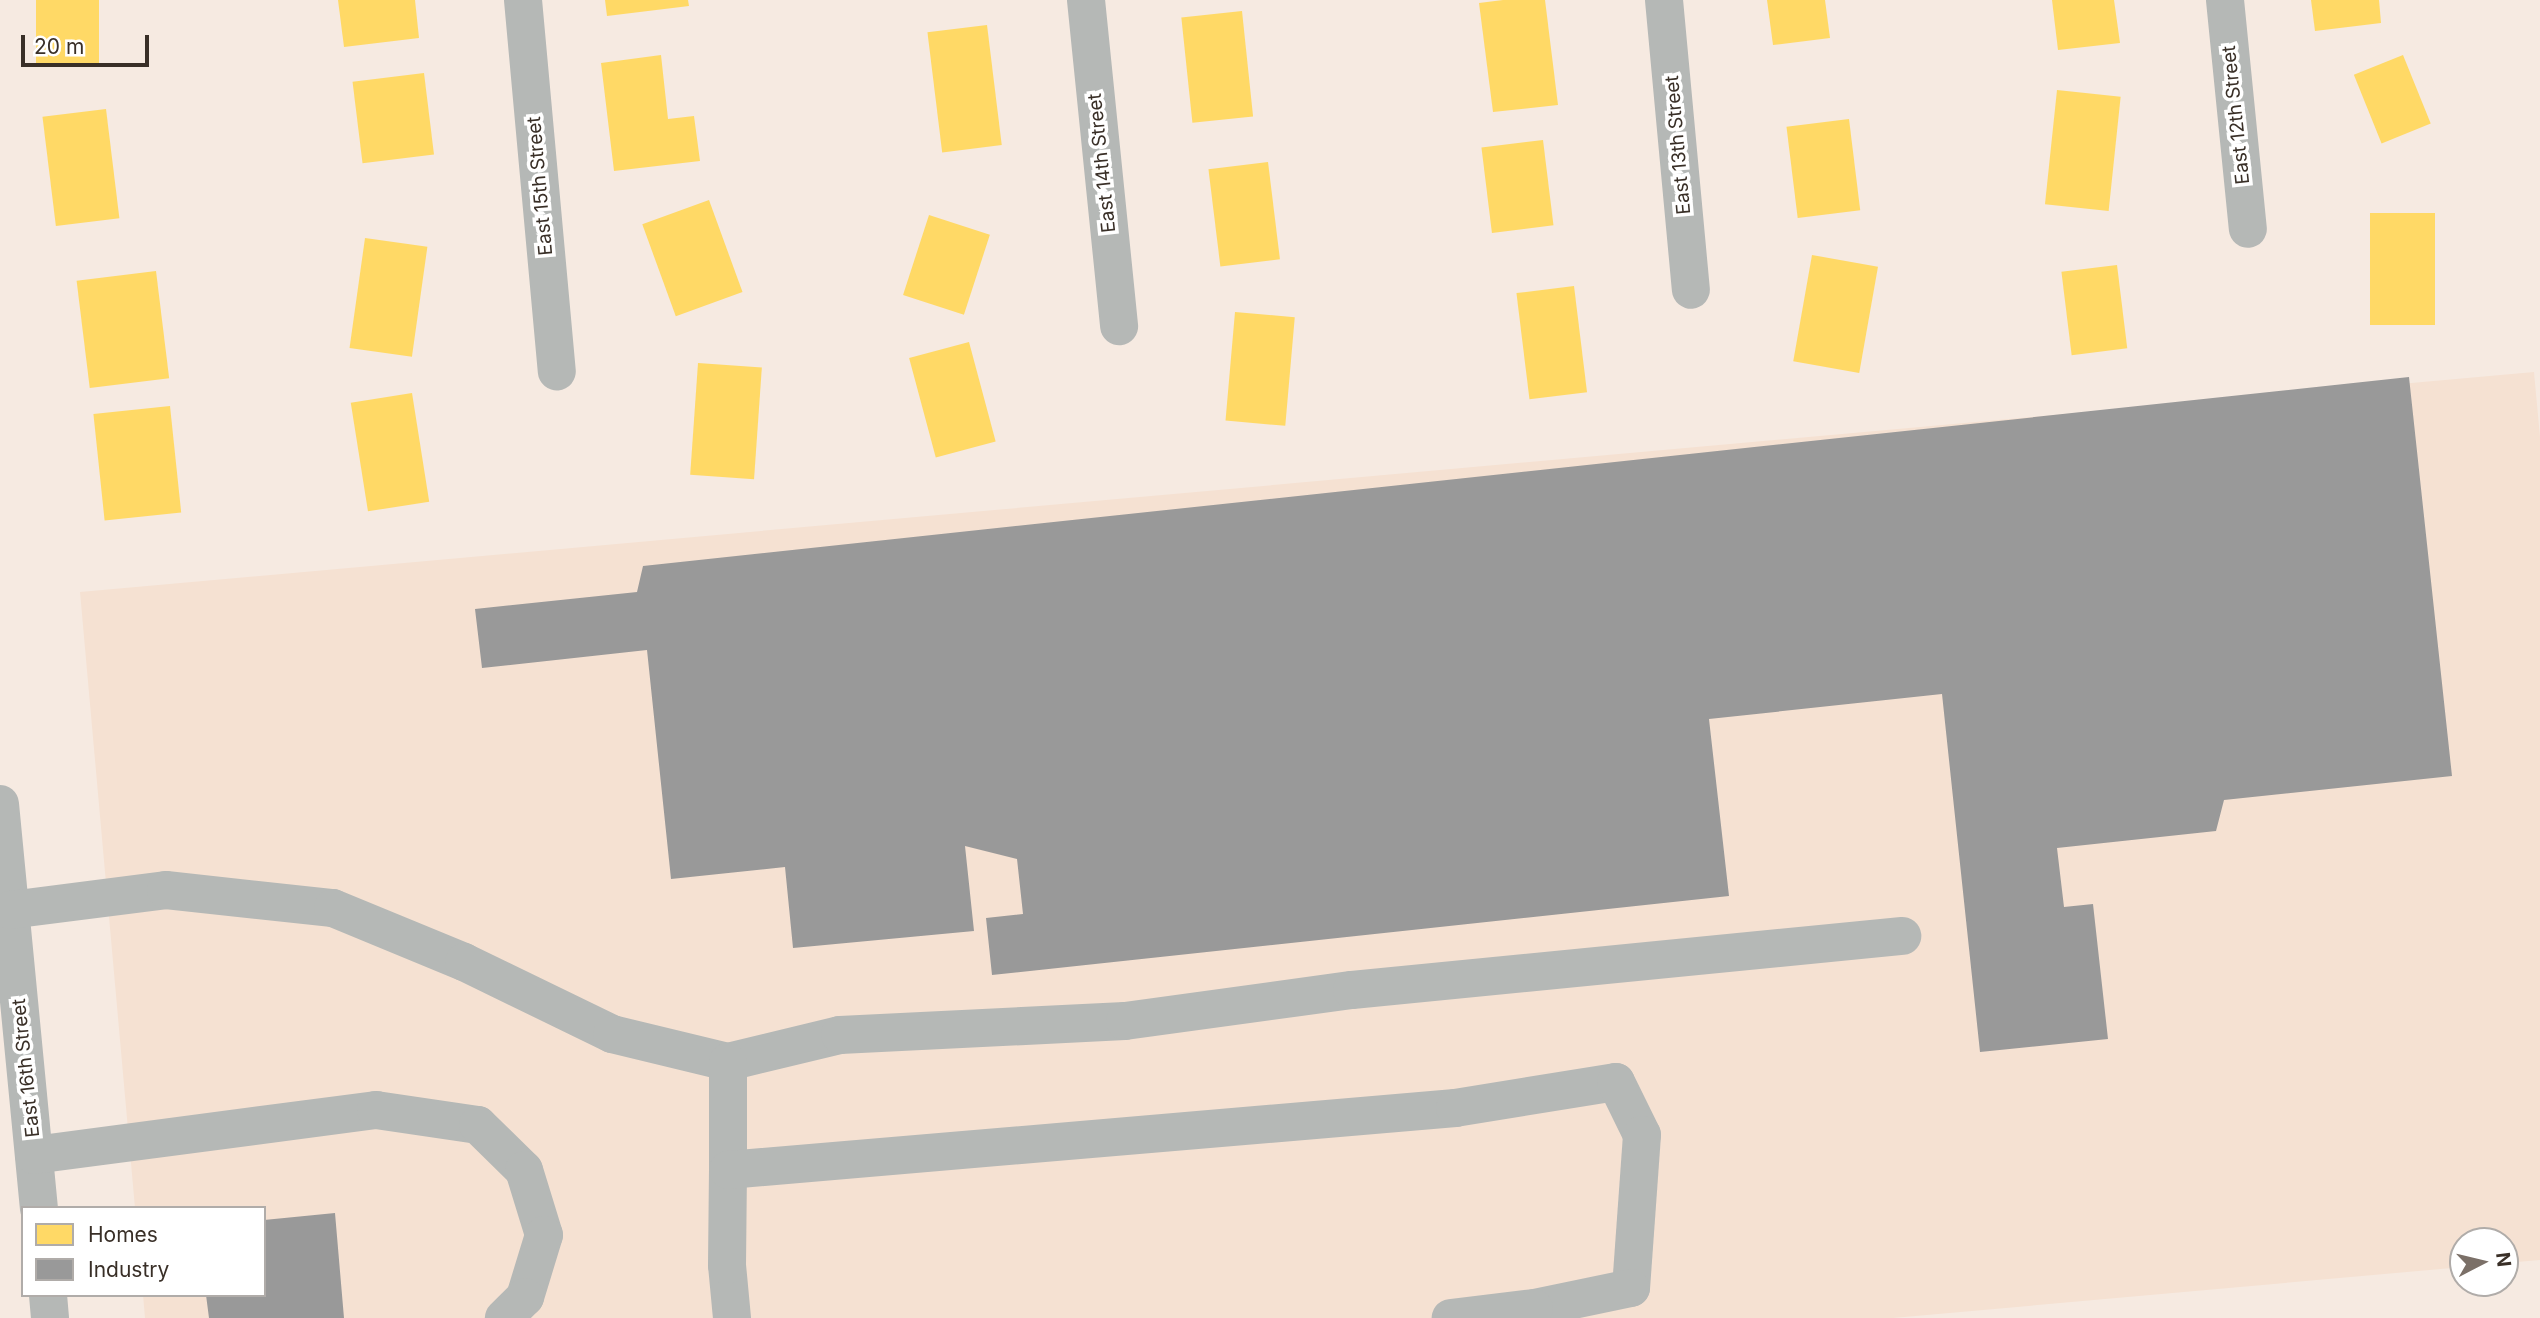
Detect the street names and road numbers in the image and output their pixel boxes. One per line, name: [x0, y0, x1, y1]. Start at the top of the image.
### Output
street label: East 12th Street: [2217, 44, 2255, 186]
street label: East 13th Street: [1661, 74, 1695, 216]
street label: East 14th Street: [1083, 92, 1121, 234]
street label: East 15th Street: [523, 116, 557, 256]
street label: East 16th Street: [7, 997, 45, 1139]

